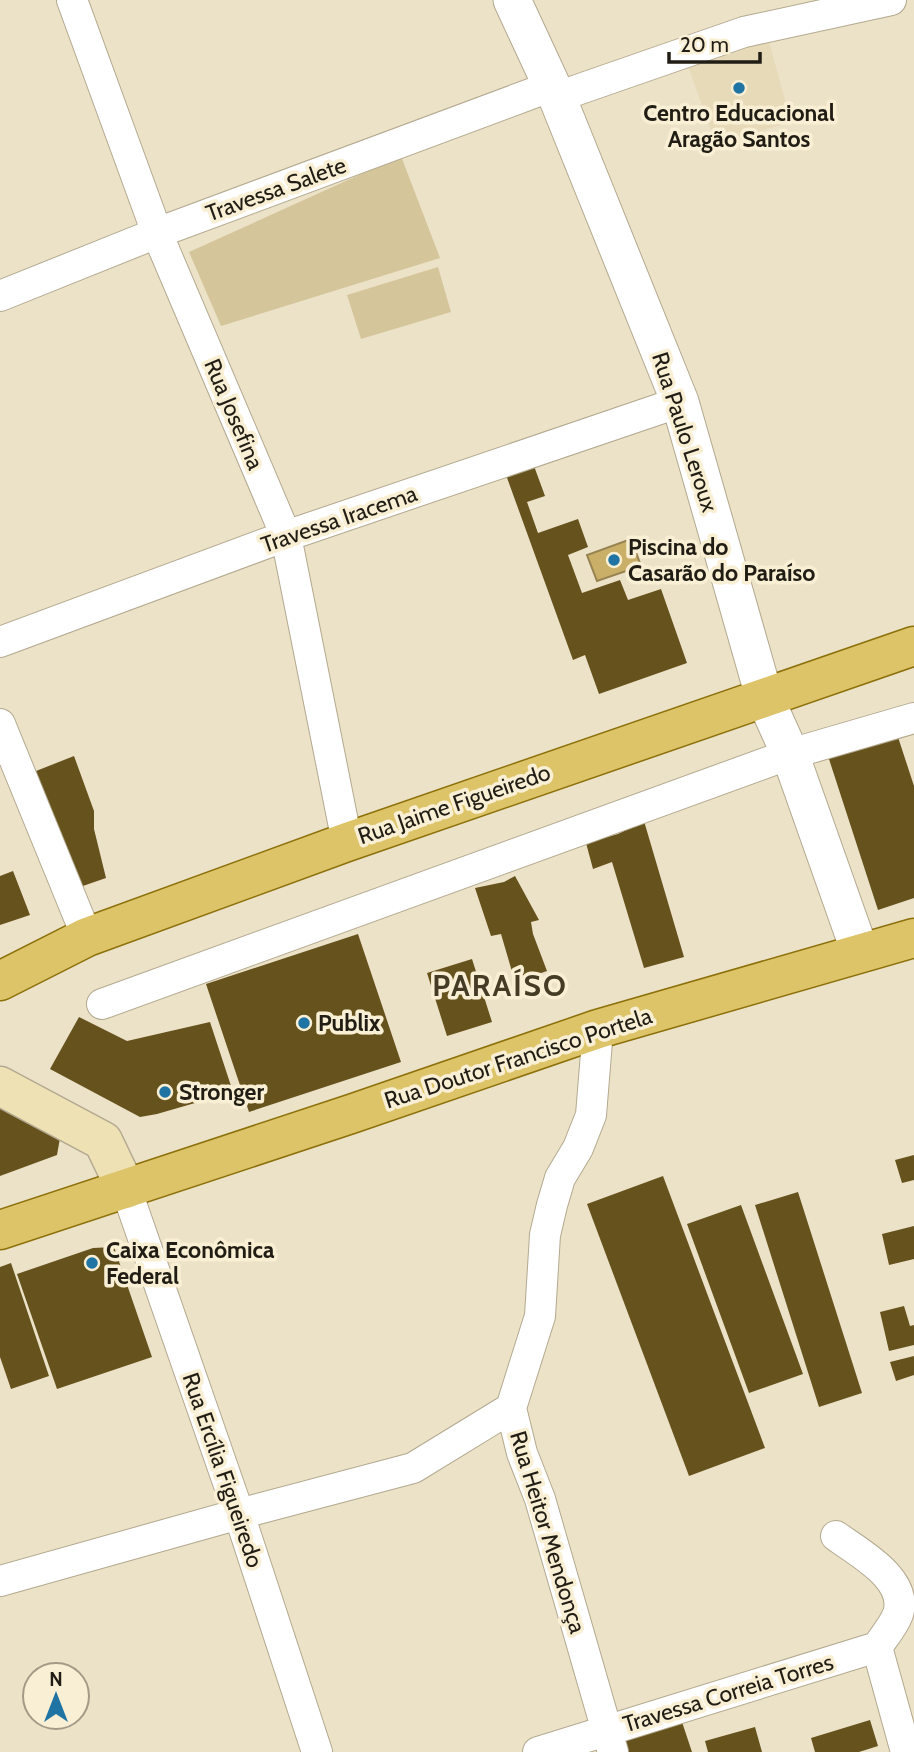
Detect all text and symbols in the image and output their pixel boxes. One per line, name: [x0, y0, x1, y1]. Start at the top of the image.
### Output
scale bar: [669, 21, 760, 65]
text: 20 m: [680, 32, 729, 57]
marker: Centro Educacional Aragão Santos: [731, 80, 747, 96]
place label: Centro Educacional Aragão Santos: [643, 99, 835, 153]
street label: Travessa Salete: [202, 151, 350, 227]
street label: Rua Paulo Leroux: [646, 348, 724, 516]
street label: Rua Josefina: [198, 354, 270, 474]
street label: Travessa Iracema: [257, 479, 421, 559]
place label: Piscina do Casarão do Paraíso: [628, 533, 815, 587]
marker: Piscina do Casarão do Paraíso: [606, 552, 622, 568]
street label: Rua Jaime Figueiredo: [354, 758, 554, 850]
district label: PARAÍSO: [432, 967, 568, 1004]
street label: Rua Doutor Francisco Portela: [381, 1001, 655, 1115]
place label: Publix: [318, 1009, 381, 1037]
marker: Publix: [296, 1015, 312, 1031]
place label: Stronger: [179, 1078, 264, 1106]
marker: Stronger: [157, 1084, 173, 1100]
place label: Caixa Econômica Federal: [106, 1236, 275, 1290]
marker: Caixa Econômica Federal: [84, 1255, 100, 1271]
street label: Rua Ercília Figueiredo: [177, 1369, 269, 1571]
street label: Rua Heitor Mendonça: [504, 1428, 592, 1636]
street label: Travessa Correia Torres: [620, 1648, 836, 1738]
north arrow: [21, 1661, 91, 1731]
text: N: [49, 1668, 63, 1691]

